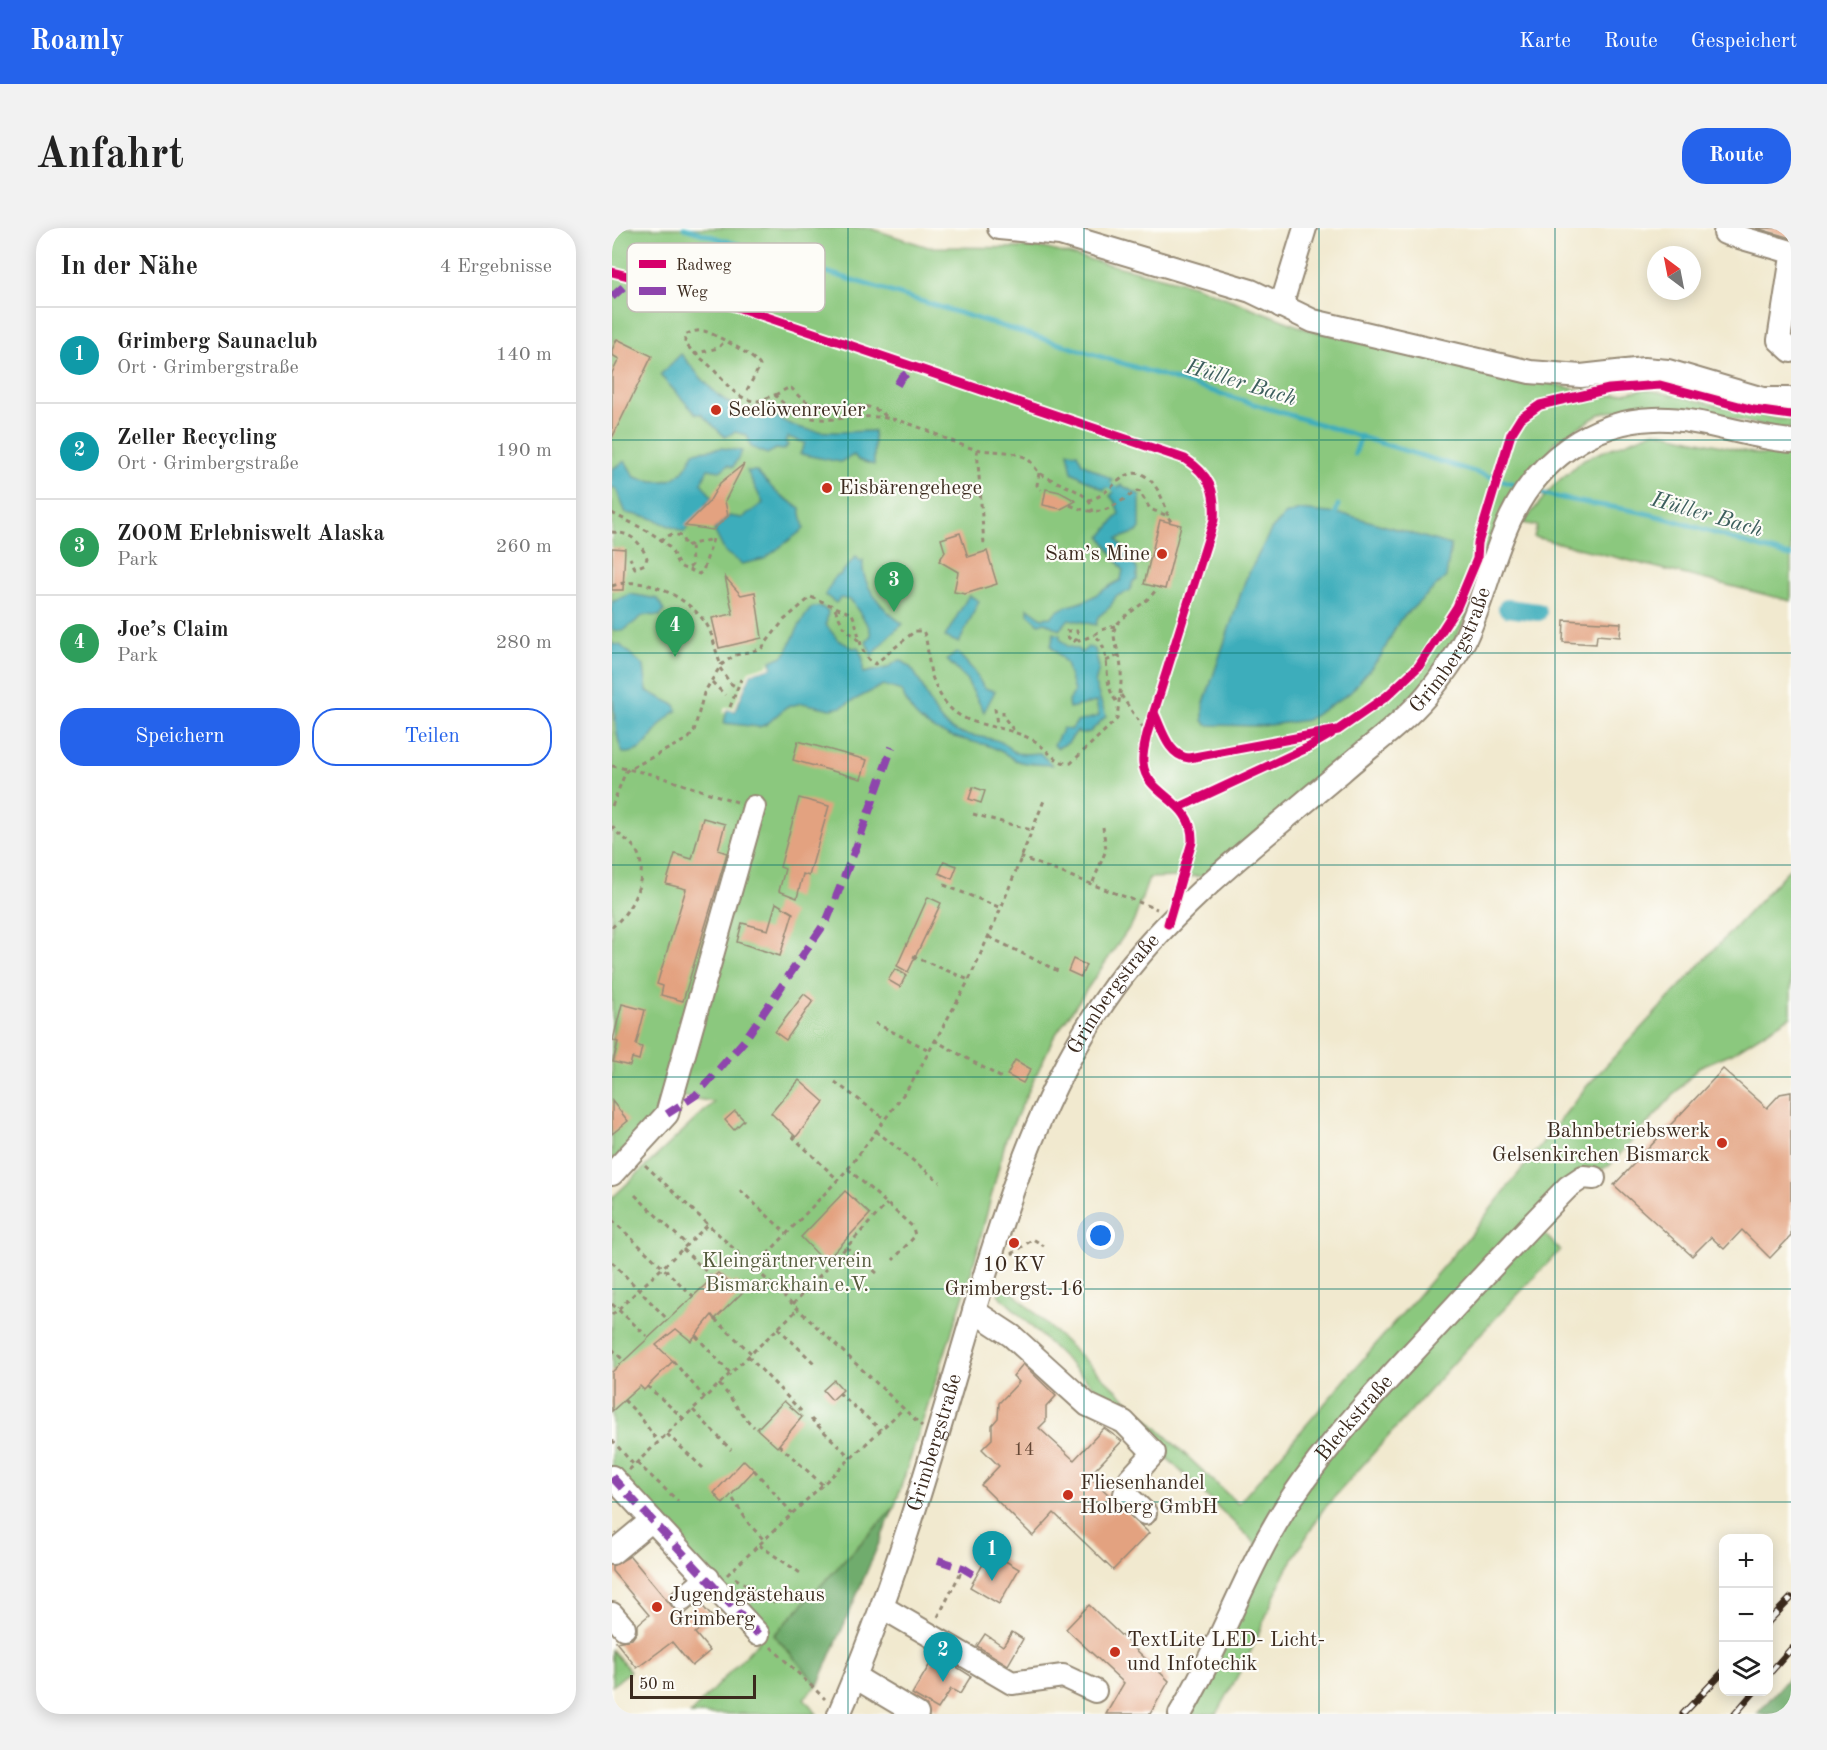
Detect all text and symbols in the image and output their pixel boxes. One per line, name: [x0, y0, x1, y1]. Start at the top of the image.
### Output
text: Roamly: [30, 28, 124, 56]
text: Karte: [1519, 31, 1571, 52]
text: Route: [1604, 31, 1658, 52]
text: Gespeichert: [1691, 31, 1797, 52]
button: Route: [1682, 128, 1791, 184]
text: Anfahrt: [36, 135, 184, 177]
legend: [627, 243, 825, 312]
north arrow: [1647, 246, 1701, 300]
text: In der Nähe: [60, 254, 198, 280]
text: 4 Ergebnisse: [440, 257, 552, 277]
text: Radweg: [676, 258, 732, 274]
text: Weg: [676, 285, 708, 301]
text: Grimberg Saunaclub: [117, 331, 318, 353]
text: 1: [74, 345, 85, 365]
text: 140 m: [496, 345, 552, 365]
water label: Hüller Bach: [1182, 355, 1299, 410]
text: Ort · Grimbergstraße: [117, 358, 299, 378]
place label: Seelöwenrevier: [728, 400, 866, 421]
marker: Seelöwenrevier: [709, 403, 723, 417]
text: Zeller Recycling: [117, 427, 277, 449]
text: 2: [74, 441, 85, 461]
text: 190 m: [496, 441, 552, 461]
text: Ort · Grimbergstraße: [117, 454, 299, 474]
place label: Eisbärengehege: [839, 478, 982, 499]
marker: Eisbärengehege: [820, 481, 834, 495]
water label: Hüller Bach: [1648, 488, 1765, 541]
text: ZOOM Erlebniswelt Alaska: [117, 523, 385, 545]
text: 3: [74, 537, 85, 557]
text: 260 m: [496, 537, 552, 557]
place label: Sam’s Mine: [1045, 544, 1150, 565]
marker: Sam’s Mine: [1155, 547, 1169, 561]
text: Park: [117, 550, 158, 570]
pin: 3: [874, 562, 914, 612]
street label: Grimbergstraße: [1406, 585, 1495, 717]
pin: 4: [656, 608, 694, 657]
text: Joe’s Claim: [117, 619, 229, 641]
text: 4: [74, 633, 85, 653]
text: 280 m: [496, 633, 552, 653]
text: Park: [117, 646, 158, 666]
button: Speichern: [60, 708, 300, 766]
button: Teilen: [312, 708, 552, 766]
street label: Grimbergstraße: [1064, 930, 1164, 1058]
place label: Bahnbetriebswerk Gelsenkirchen Bismarck: [1492, 1121, 1710, 1166]
marker: Bahnbetriebswerk Gelsenkirchen Bismarck: [1715, 1136, 1729, 1150]
your location: [1086, 1221, 1115, 1250]
marker: 10 KV Grimbergst. 16: [1007, 1236, 1021, 1250]
park label: Kleingärtnerverein Bismarckhain e.V.: [702, 1251, 872, 1296]
place label: 10 KV Grimbergst. 16: [944, 1255, 1084, 1300]
street label: Grimbergstraße: [904, 1371, 965, 1514]
street label: Bleckstraße: [1312, 1371, 1397, 1465]
house number: 14: [1014, 1441, 1034, 1459]
place label: Fliesenhandel Holberg GmbH: [1080, 1473, 1218, 1518]
marker: Fliesenhandel Holberg GmbH: [1061, 1488, 1075, 1502]
pin: 1: [972, 1532, 1012, 1581]
map controls: [1719, 1534, 1773, 1696]
button: +: [1719, 1534, 1773, 1588]
place label: Jugendgästehaus Grimberg: [669, 1585, 825, 1630]
button: −: [1719, 1588, 1773, 1642]
marker: Jugendgästehaus Grimberg: [650, 1600, 664, 1614]
place label: TextLite LED- Licht- und Infotechik: [1127, 1630, 1325, 1675]
pin: 2: [924, 1632, 962, 1682]
button: layers: [1719, 1642, 1773, 1696]
marker: TextLite LED- Licht- und Infotechik: [1108, 1645, 1122, 1659]
scale bar: [630, 1672, 756, 1700]
text: 50 m: [639, 1677, 675, 1693]

